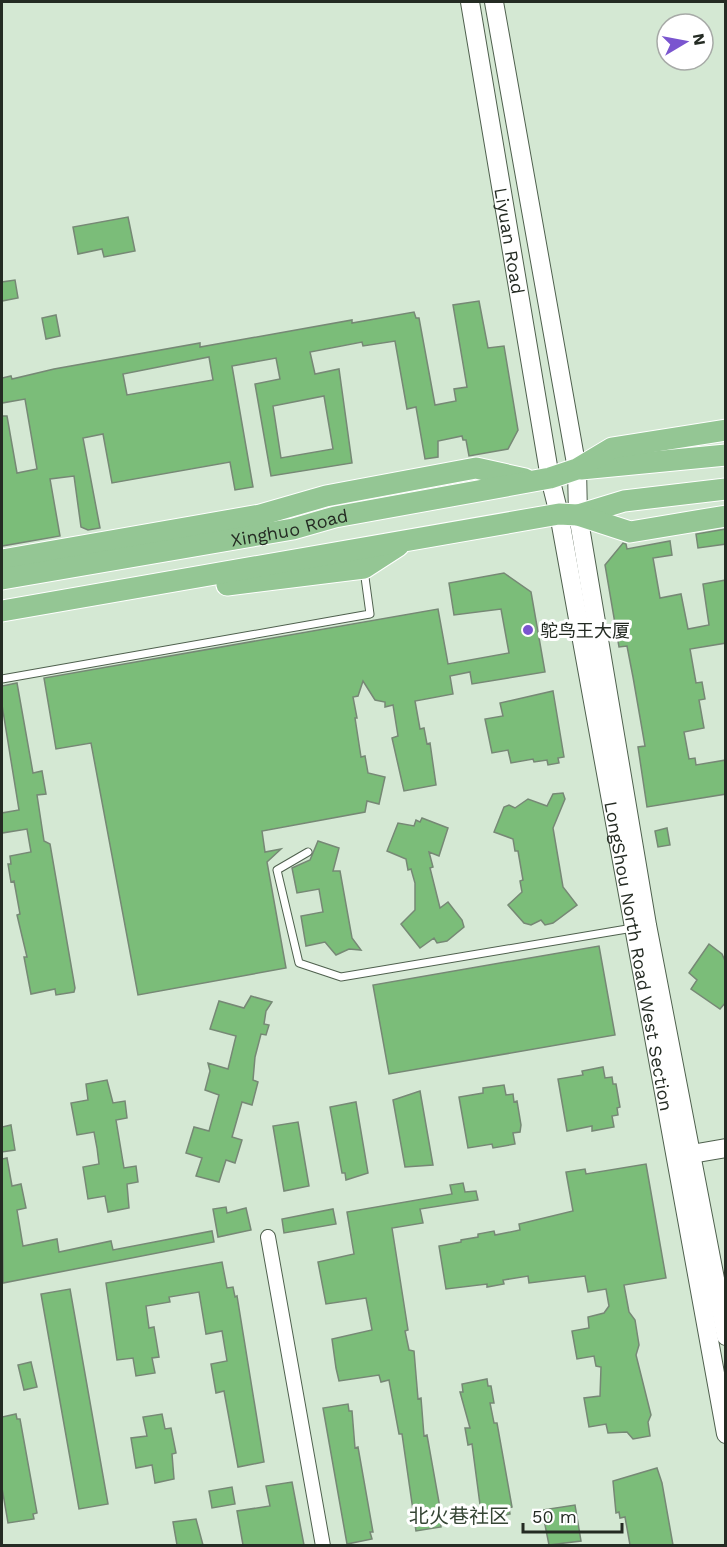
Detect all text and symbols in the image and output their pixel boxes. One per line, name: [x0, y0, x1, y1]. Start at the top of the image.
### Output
north arrow: [655, 12, 715, 72]
text: N: [689, 32, 710, 47]
street label: Liyuan Road: [491, 186, 529, 295]
street label: Xinghuo Road: [229, 504, 350, 550]
place label: 鸵鸟王大厦: [540, 620, 630, 641]
marker: 鸵鸟王大厦: [521, 623, 535, 637]
street label: LongShou North Road West Section: [601, 799, 678, 1113]
scale bar: [523, 1496, 622, 1534]
district label: 北火巷社区: [409, 1504, 509, 1528]
text: 50 m: [532, 1506, 577, 1527]

